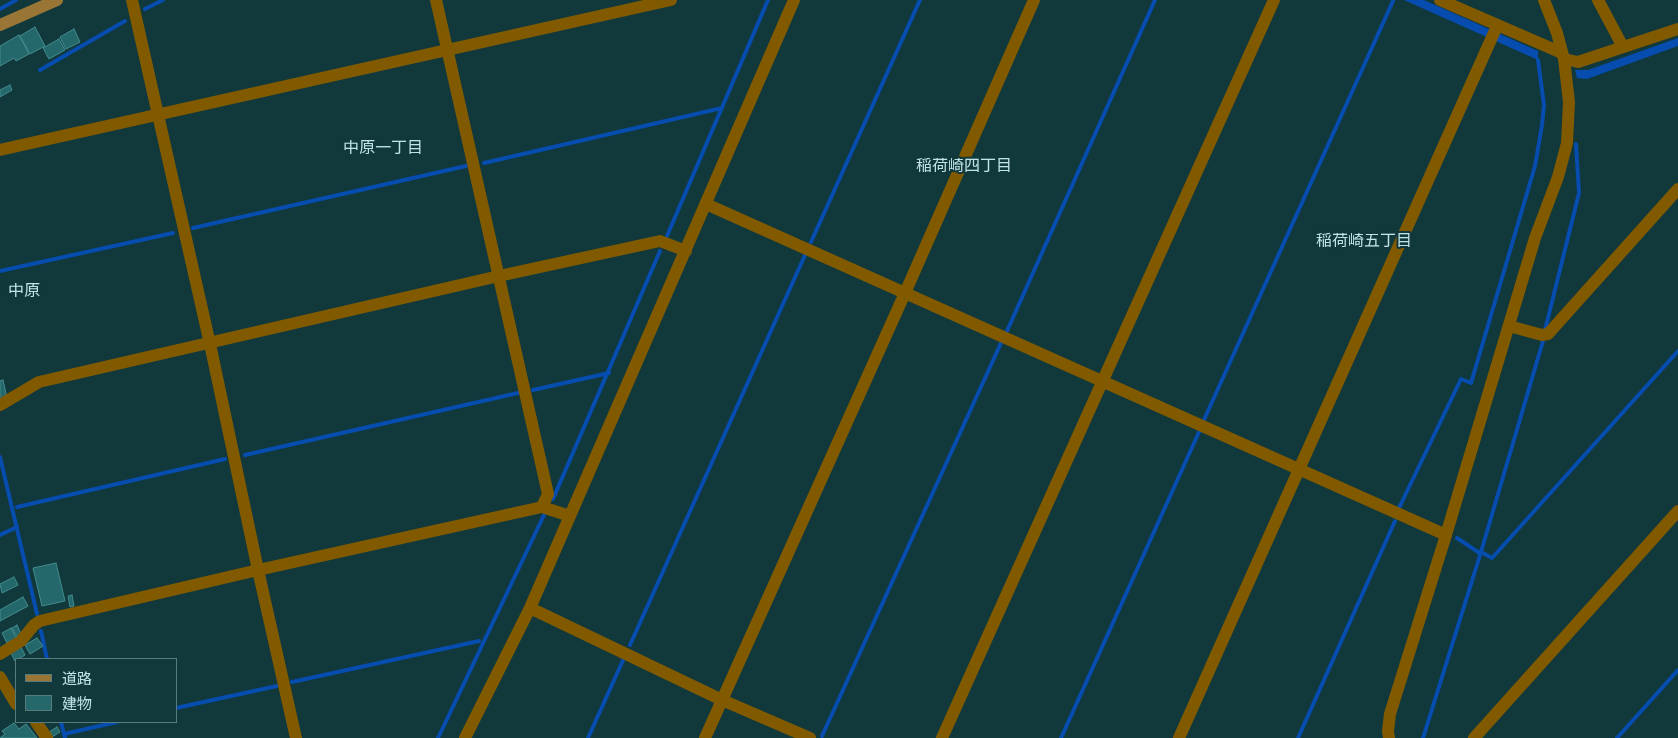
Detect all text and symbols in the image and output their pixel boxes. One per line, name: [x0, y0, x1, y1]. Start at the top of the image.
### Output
district label: 中原一丁目: [343, 138, 423, 158]
district label: 稲荷崎四丁目: [916, 156, 1012, 176]
district label: 稲荷崎五丁目: [1316, 231, 1412, 251]
district label: 中原: [8, 281, 40, 301]
legend: [15, 658, 178, 723]
text: 道路: [62, 669, 92, 687]
text: 建物: [62, 694, 92, 712]

